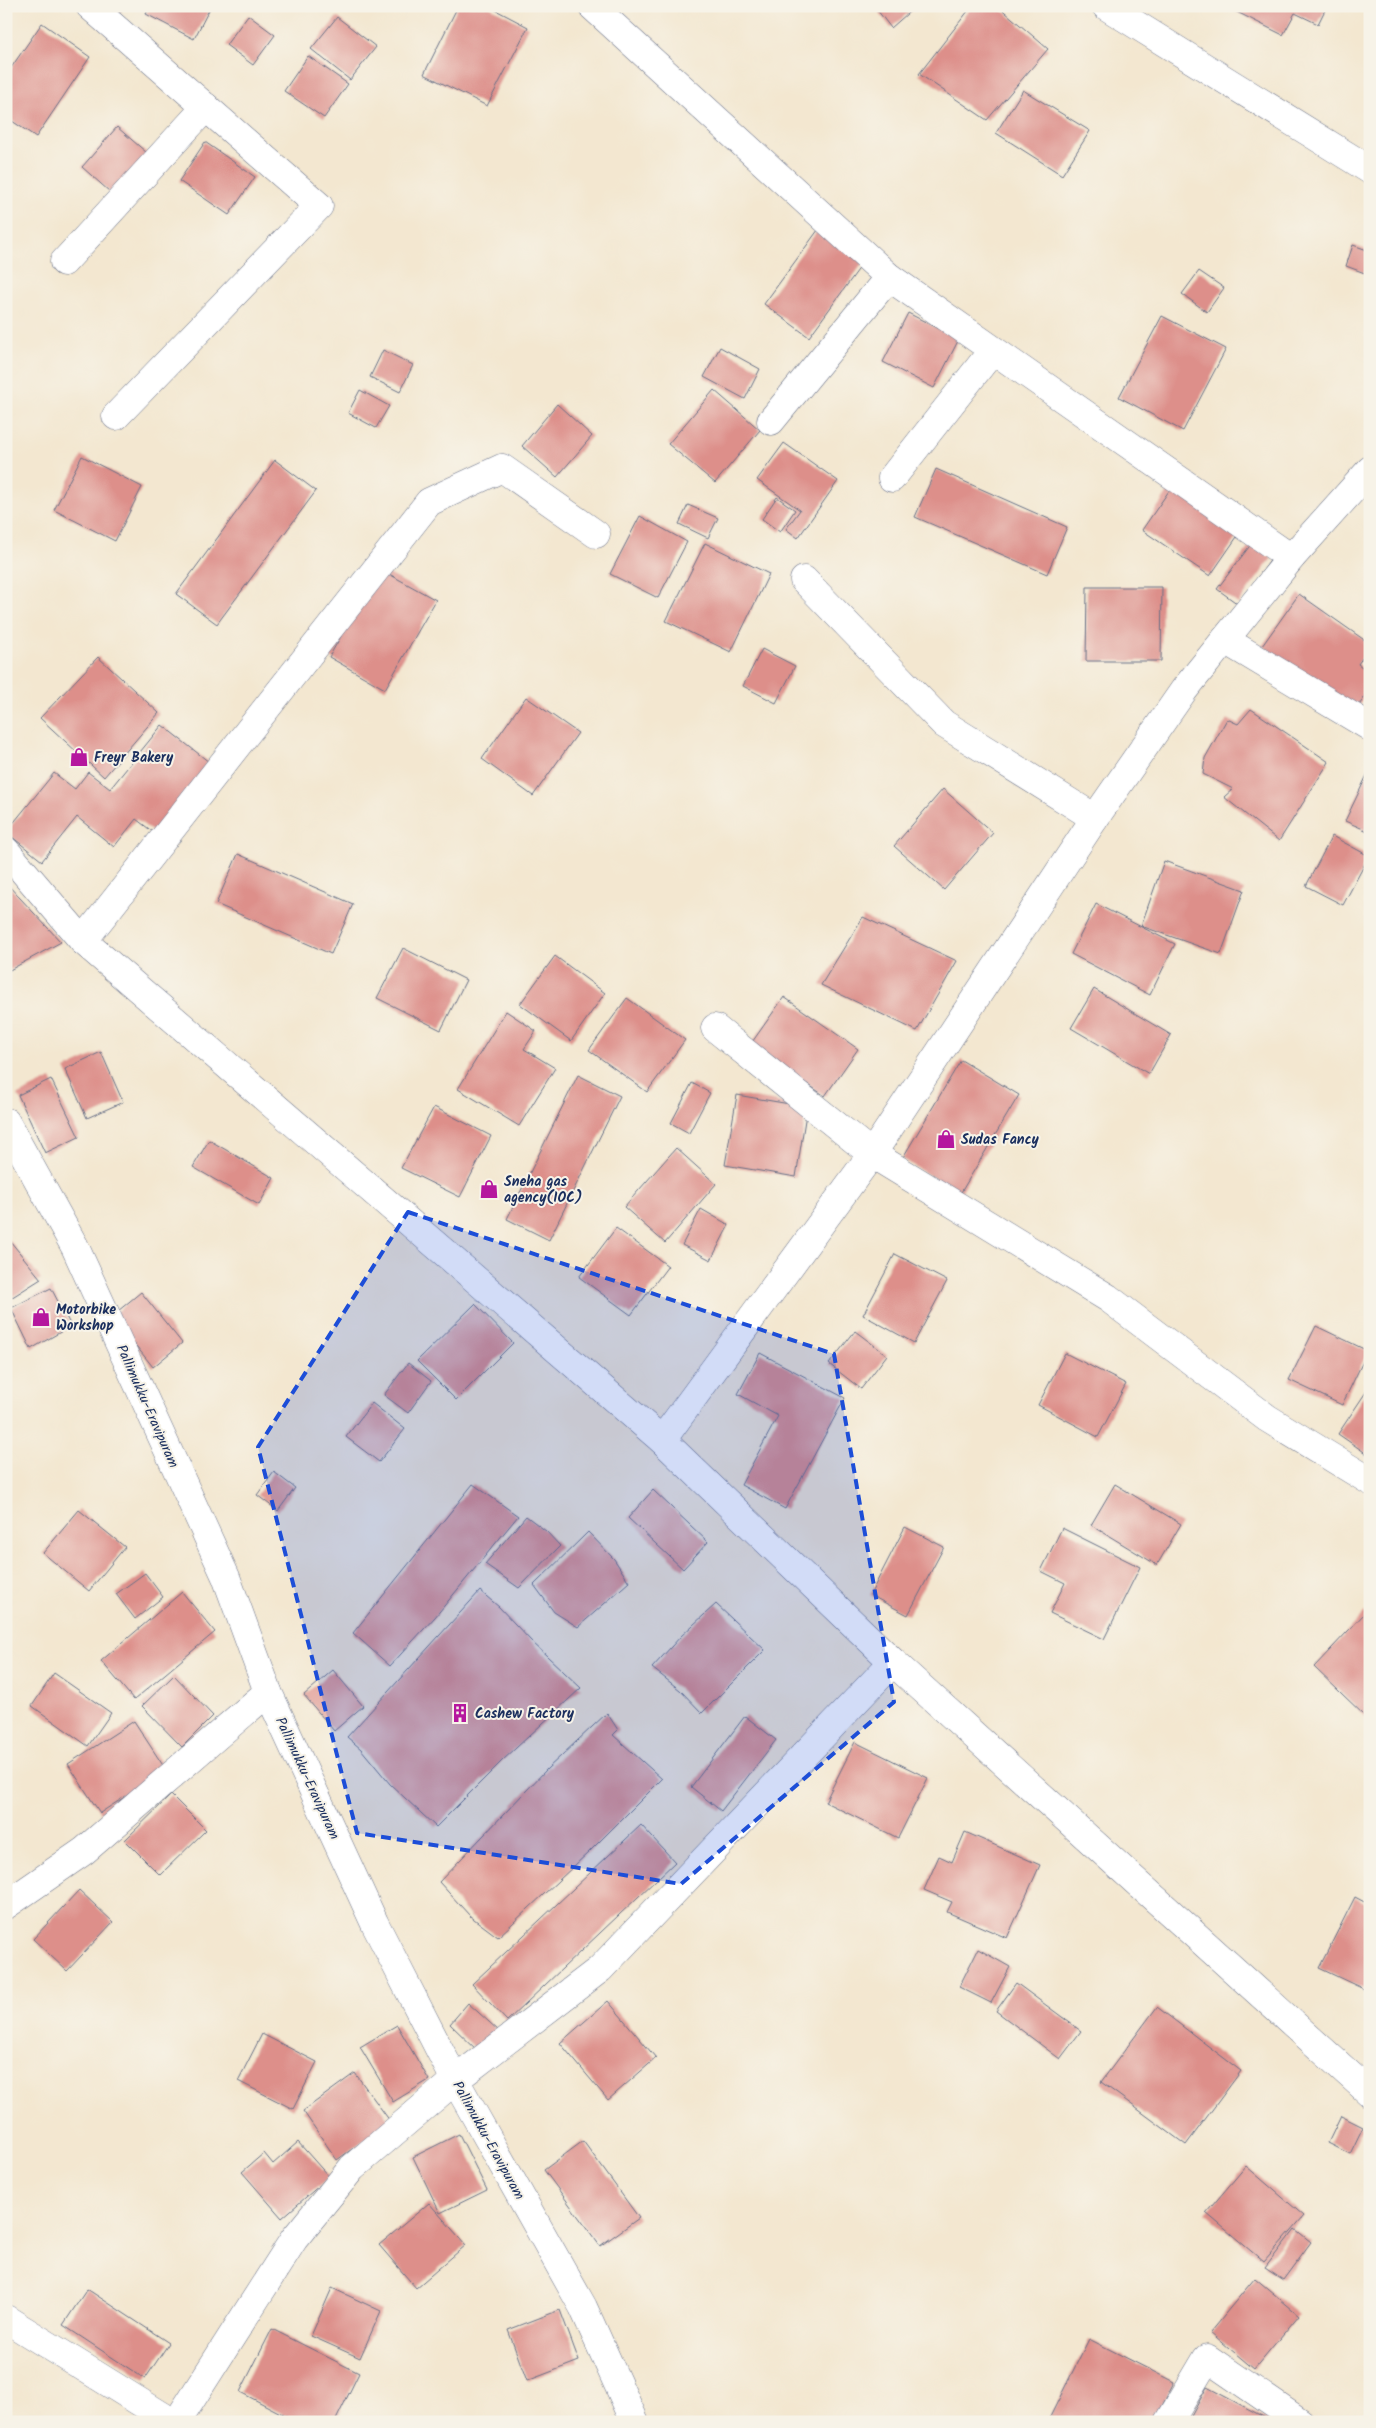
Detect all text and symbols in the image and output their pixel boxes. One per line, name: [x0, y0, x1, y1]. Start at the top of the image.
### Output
shop icon: Freyr Bakery: [68, 746, 90, 768]
place label: Freyr Bakery: [94, 747, 174, 769]
shop icon: Sudas Fancy: [935, 1128, 957, 1150]
place label: Sudas Fancy: [961, 1129, 1039, 1151]
place label: Sneha gas agency(IOC): [504, 1171, 582, 1209]
shop icon: Sneha gas agency(IOC): [478, 1178, 500, 1200]
place label: Motorbike Workshop: [56, 1299, 116, 1337]
shop icon: Motorbike Workshop: [30, 1306, 52, 1328]
street label: Pallimukku-Eravipuram: [110, 1341, 184, 1472]
building icon: Cashew Factory: [449, 1702, 471, 1724]
place label: Cashew Factory: [475, 1703, 575, 1725]
street label: Pallimukku-Eravipuram: [269, 1714, 345, 1843]
street label: Pallimukku-Eravipuram: [446, 2077, 530, 2204]

